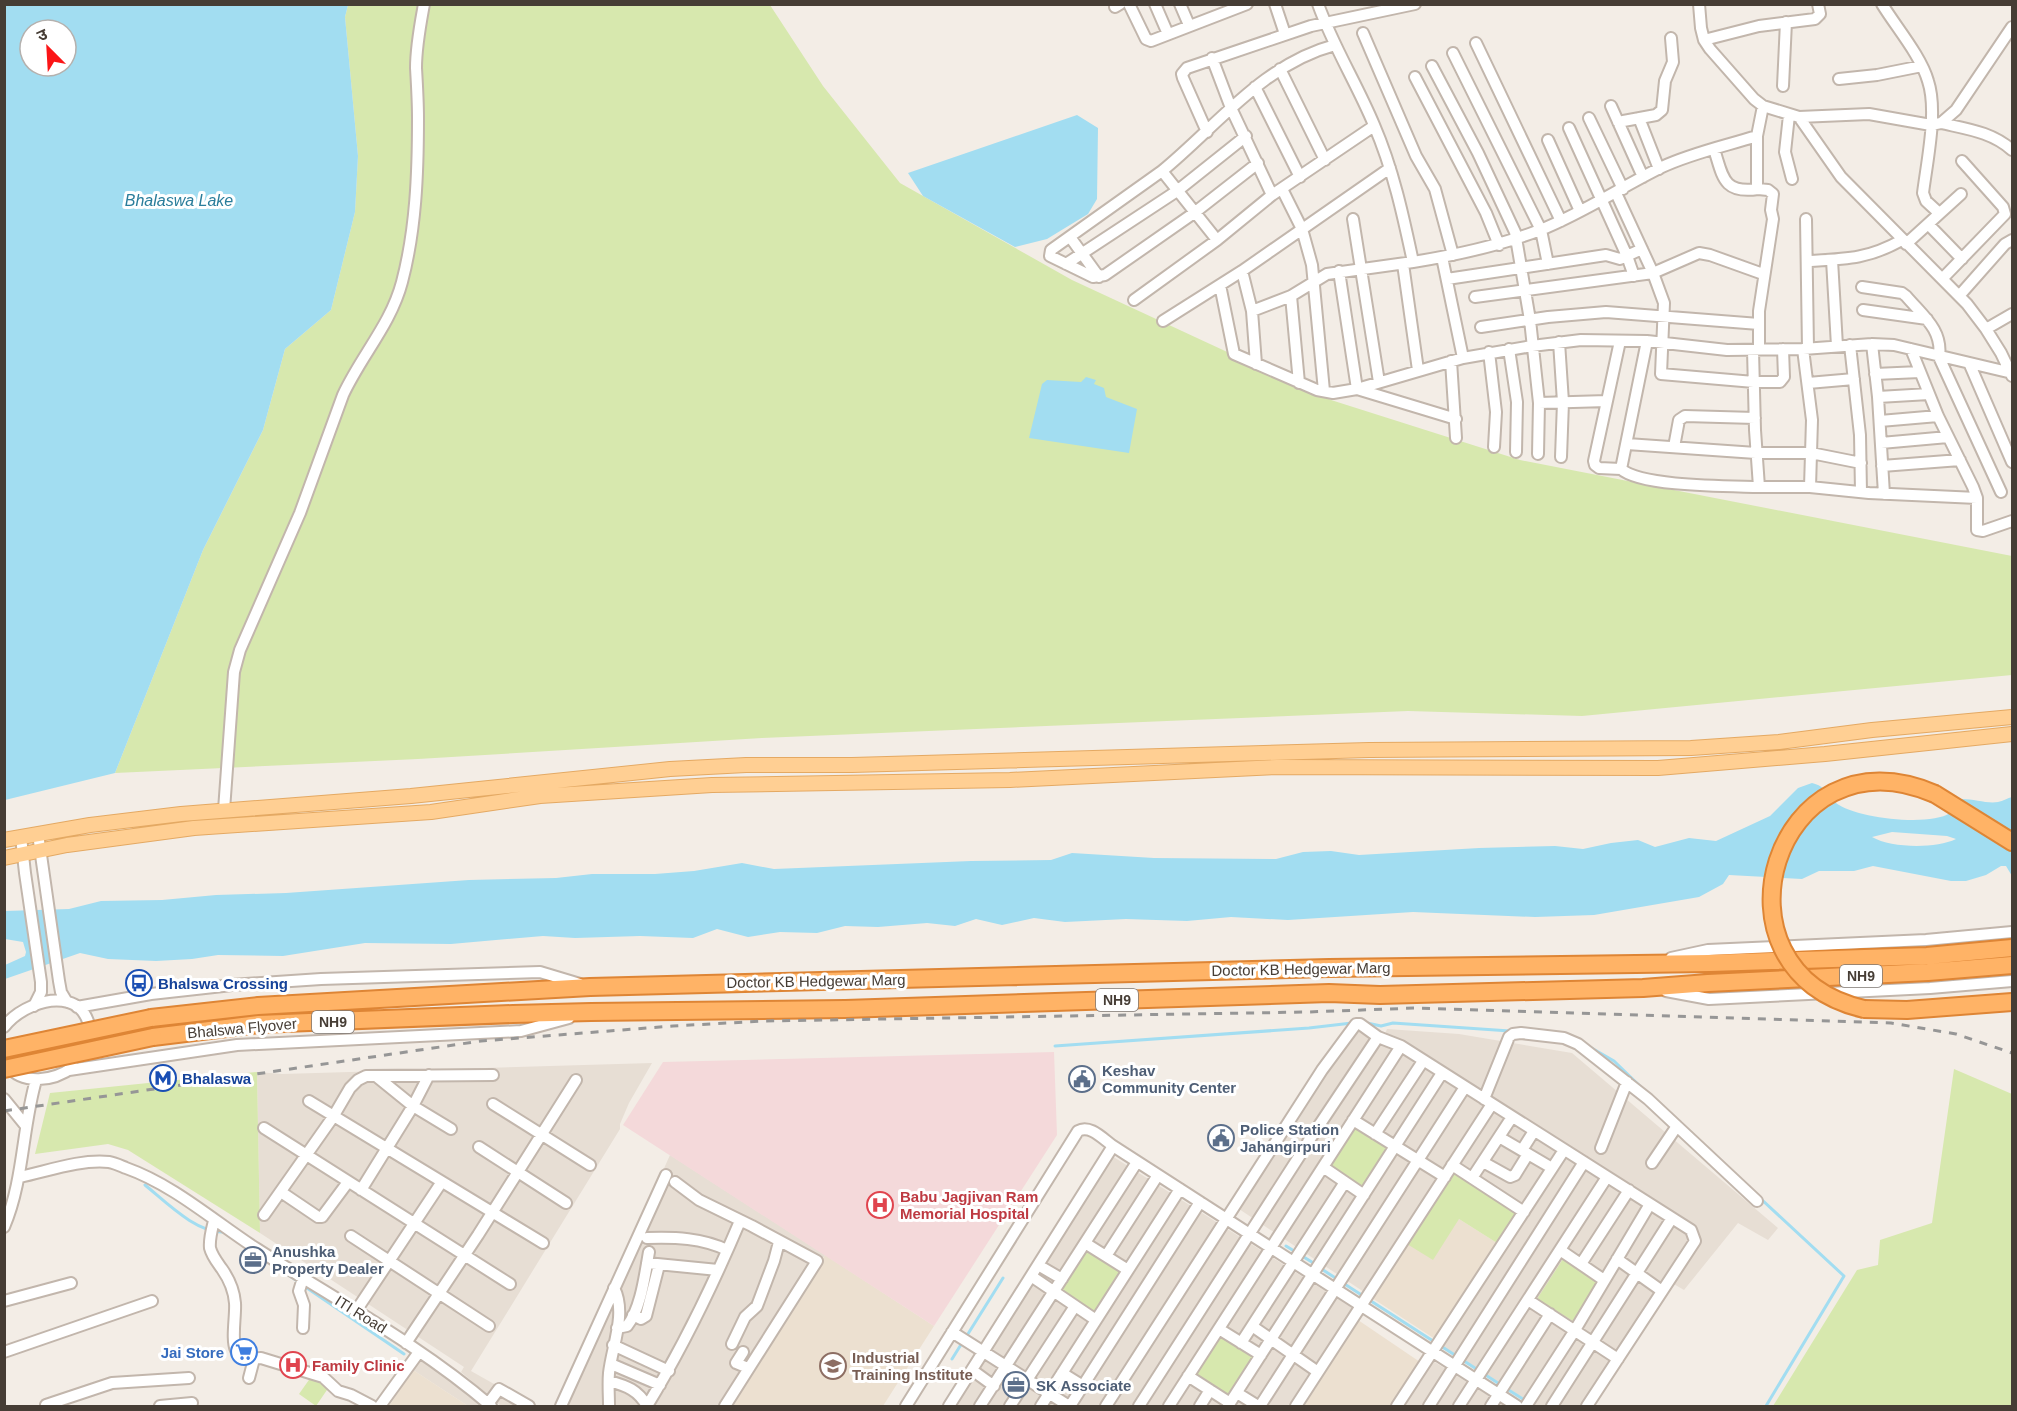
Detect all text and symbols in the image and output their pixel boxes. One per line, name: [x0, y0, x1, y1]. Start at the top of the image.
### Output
north arrow: [18, 18, 78, 78]
text: उ: [34, 25, 50, 44]
water label: Bhalaswa Lake: [125, 192, 233, 209]
street label: Doctor KB Hedgewar Marg: [1211, 959, 1391, 979]
road number: NH9: [1840, 965, 1882, 987]
bus stop icon: Bhalswa Crossing: [124, 968, 154, 998]
street label: Doctor KB Hedgewar Marg: [726, 971, 906, 991]
place label: Bhalswa Crossing: [158, 975, 288, 992]
road number: NH9: [1096, 989, 1138, 1011]
road number: NH9: [312, 1011, 354, 1033]
street label: Bhalswa Flyover: [186, 1015, 298, 1041]
place label: Keshav Community Center: [1102, 1062, 1236, 1096]
metro station icon: Bhalaswa: [148, 1063, 178, 1093]
public building icon: Keshav Community Center: [1067, 1064, 1097, 1094]
place label: Bhalaswa: [182, 1070, 252, 1087]
place label: Police Station Jahangirpuri: [1240, 1121, 1339, 1155]
public building icon: Police Station Jahangirpuri: [1206, 1123, 1236, 1153]
place label: Babu Jagjivan Ram Memorial Hospital: [900, 1188, 1038, 1222]
hospital icon: Babu Jagjivan Ram Memorial Hospital: [865, 1190, 895, 1220]
place label: Anushka Property Dealer: [272, 1243, 384, 1277]
office icon: Anushka Property Dealer: [238, 1245, 268, 1275]
street label: ITI Road: [332, 1292, 390, 1336]
supermarket icon: Jai Store: [229, 1337, 259, 1367]
place label: Jai Store: [161, 1344, 224, 1361]
place label: Industrial Training Institute: [852, 1349, 973, 1383]
hospital icon: Family Clinic: [278, 1350, 308, 1380]
school or university icon: Industrial Training Institute: [818, 1351, 848, 1381]
place label: Family Clinic: [312, 1357, 405, 1374]
office icon: SK Associate: [1001, 1370, 1031, 1400]
place label: SK Associate: [1036, 1377, 1131, 1394]

